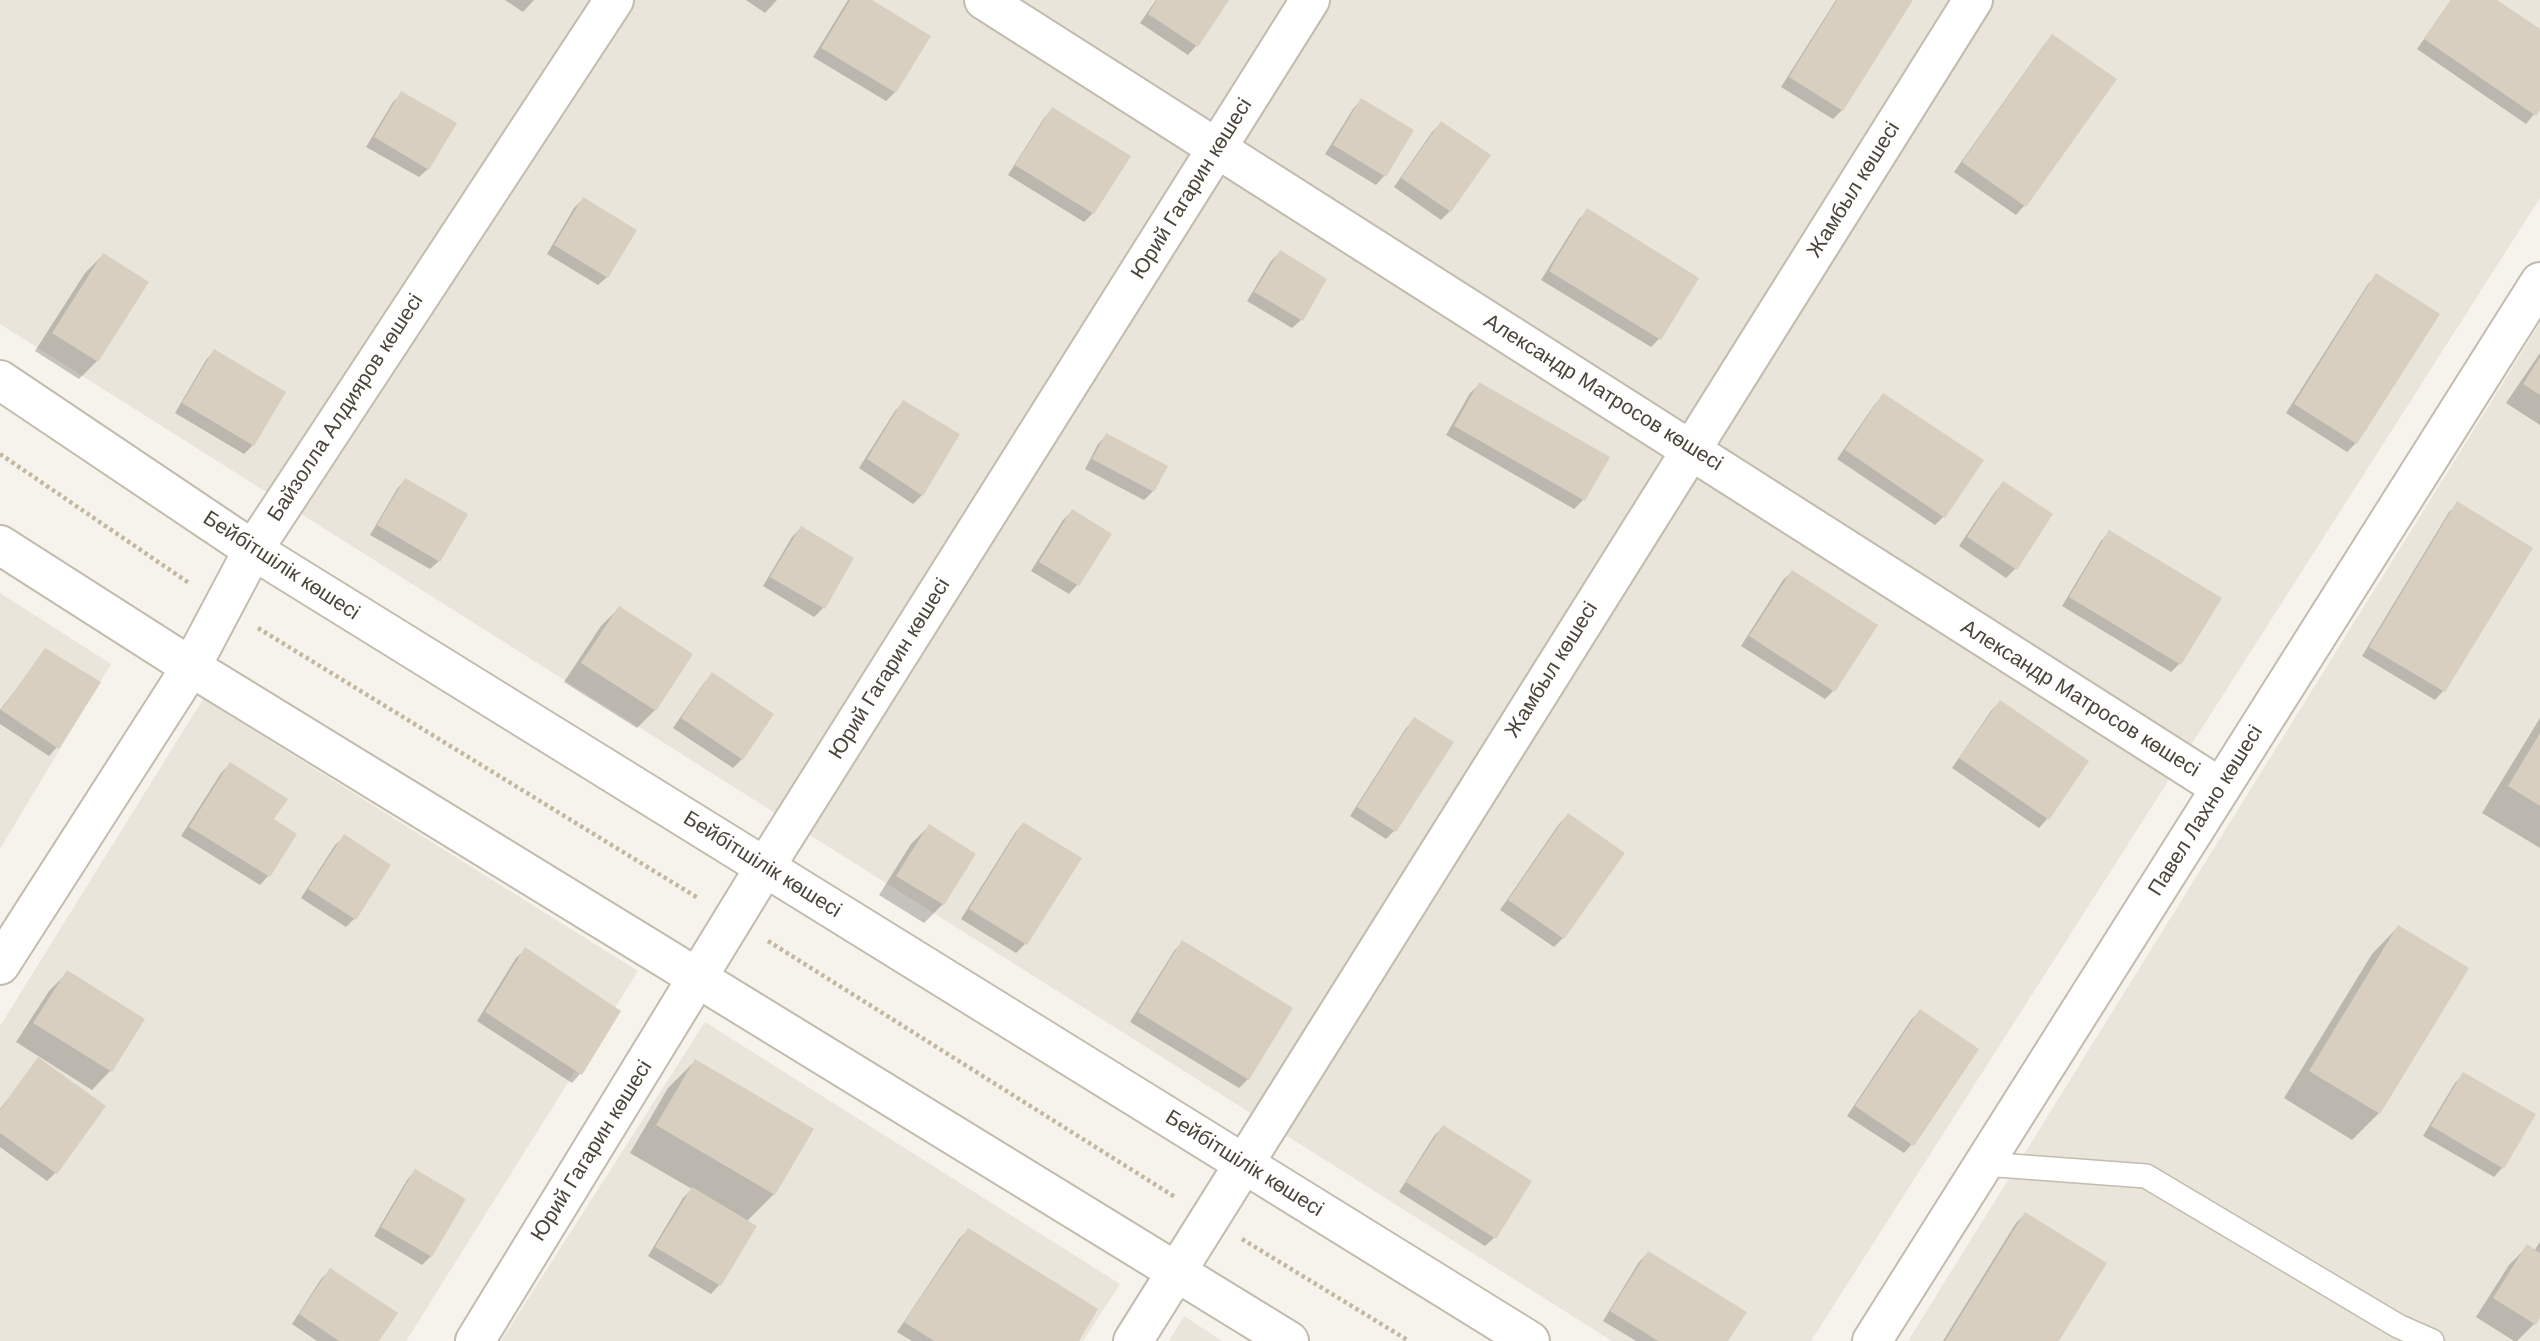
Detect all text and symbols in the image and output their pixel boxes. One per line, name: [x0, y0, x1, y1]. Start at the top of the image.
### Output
street label: Юрий Гагарин көшесі: [1126, 94, 1258, 284]
street label: Жамбыл көшесі: [1802, 117, 1906, 263]
street label: Байзолла Алдияров көшесі: [263, 289, 429, 527]
street label: Александр Матросов көшесі: [1479, 309, 1727, 477]
street label: Бейбітшілік көшесі: [198, 506, 364, 626]
street label: Юрий Гагарин көшесі: [824, 574, 956, 764]
street label: Жамбыл көшесі: [1500, 597, 1604, 743]
street label: Александр Матросов көшесі: [1956, 615, 2204, 783]
street label: Павел Лахно көшесі: [2143, 721, 2269, 901]
street label: Бейбітшілік көшесі: [678, 806, 846, 924]
street label: Юрий Гагарин көшесі: [526, 1056, 658, 1246]
street label: Бейбітшілік көшесі: [1160, 1105, 1328, 1223]

